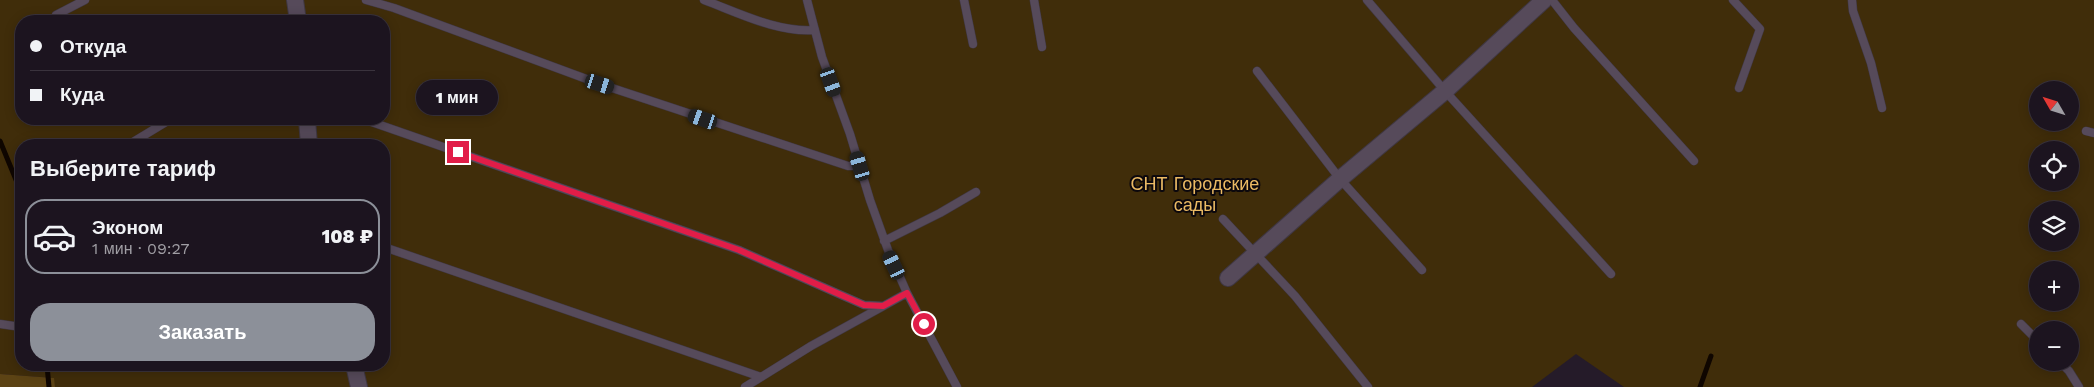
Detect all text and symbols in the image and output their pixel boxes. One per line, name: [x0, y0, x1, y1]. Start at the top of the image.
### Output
text: Откуда: [60, 35, 126, 58]
car: [818, 65, 843, 99]
car: [583, 72, 616, 96]
callout: 1 мин: [417, 80, 499, 114]
north arrow: [2029, 81, 2079, 131]
map controls: [2029, 81, 2079, 371]
text: Куда: [60, 83, 104, 106]
text: 1 мин: [436, 88, 478, 107]
car: [686, 107, 719, 131]
route end: [447, 141, 469, 163]
button: locate: [2029, 141, 2079, 191]
car: [848, 149, 871, 183]
text: Выберите тариф: [30, 156, 216, 181]
park label: СНТ Городские сады: [1131, 173, 1259, 215]
button: layers: [2029, 201, 2079, 251]
icon: car: [32, 214, 77, 259]
text: Эконом: [92, 216, 163, 239]
text: 108 ₽: [322, 225, 373, 248]
text: 1 мин · 09:27: [92, 239, 190, 258]
car: [880, 248, 907, 282]
button: +: [2029, 261, 2079, 311]
button: Заказать: [30, 303, 375, 361]
route start: [913, 313, 935, 335]
button: −: [2029, 321, 2079, 371]

